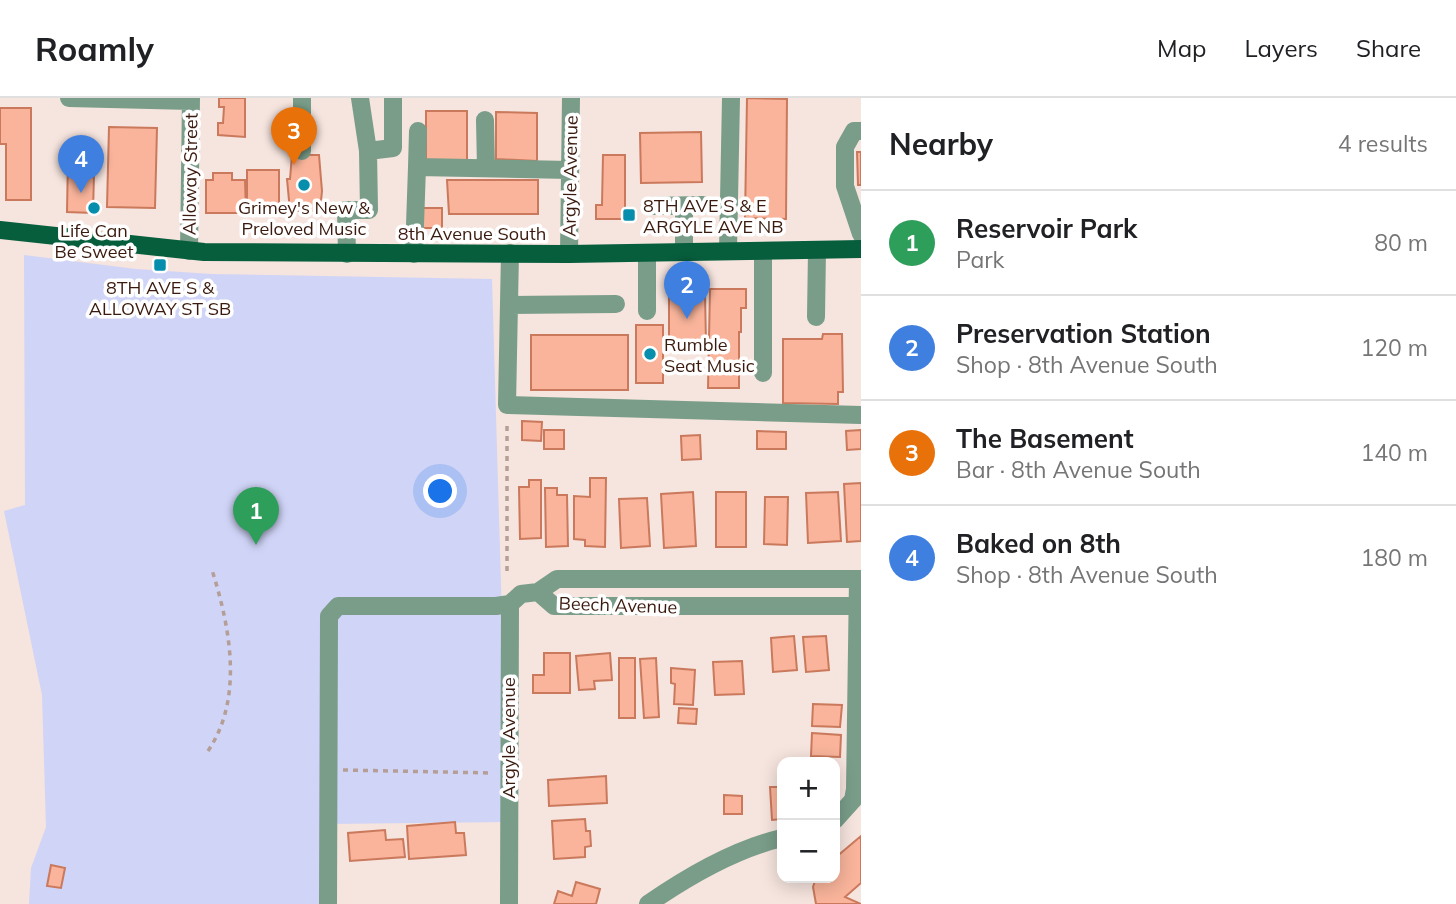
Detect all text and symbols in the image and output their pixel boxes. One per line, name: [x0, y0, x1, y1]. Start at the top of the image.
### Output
text: Roamly: [35, 28, 154, 69]
text: Map: [1157, 33, 1206, 63]
text: Layers: [1244, 33, 1318, 63]
text: Share: [1356, 33, 1421, 63]
pin: 3: [271, 107, 317, 165]
street label: Alloway Street: [177, 113, 203, 235]
street label: Argyle Avenue: [557, 115, 583, 237]
text: Nearby: [889, 125, 993, 163]
text: 4 results: [1338, 129, 1428, 158]
pin: 4: [58, 135, 104, 193]
marker: Grimey's New & Preloved Music: [296, 177, 312, 193]
place label: 8TH AVE S & E ARGYLE AVE NB: [643, 194, 784, 238]
place label: Grimey's New & Preloved Music: [238, 196, 371, 240]
marker: Life Can Be Sweet: [86, 200, 102, 216]
marker: 8TH AVE S & E ARGYLE AVE NB: [621, 207, 637, 223]
text: Reservoir Park: [956, 212, 1137, 245]
place label: Life Can Be Sweet: [54, 219, 134, 263]
street label: 8th Avenue South: [398, 222, 546, 245]
text: 1: [905, 228, 919, 257]
text: 80 m: [1374, 228, 1428, 257]
text: Park: [956, 245, 1004, 274]
marker: 8TH AVE S & ALLOWAY ST SB: [152, 257, 168, 273]
pin: 2: [664, 261, 710, 319]
place label: 8TH AVE S & ALLOWAY ST SB: [89, 276, 231, 320]
text: Preservation Station: [956, 317, 1211, 350]
place label: Rumble Seat Music: [664, 333, 755, 377]
text: 2: [905, 333, 919, 362]
text: 120 m: [1360, 333, 1428, 362]
marker: Rumble Seat Music: [642, 346, 658, 362]
text: Shop · 8th Avenue South: [956, 350, 1218, 379]
text: The Basement: [956, 422, 1134, 455]
text: 3: [905, 438, 919, 467]
text: 140 m: [1360, 438, 1428, 467]
text: Bar · 8th Avenue South: [956, 455, 1201, 484]
your location: [423, 474, 457, 508]
pin: 1: [233, 487, 279, 545]
text: Baked on 8th: [956, 527, 1121, 560]
text: 4: [905, 543, 919, 572]
text: 180 m: [1360, 543, 1428, 572]
text: Shop · 8th Avenue South: [956, 560, 1218, 589]
street label: Beech Avenue: [558, 591, 678, 619]
street label: Argyle Avenue: [497, 677, 520, 799]
map controls: [777, 757, 840, 883]
button: +: [777, 757, 840, 820]
button: −: [777, 820, 840, 883]

